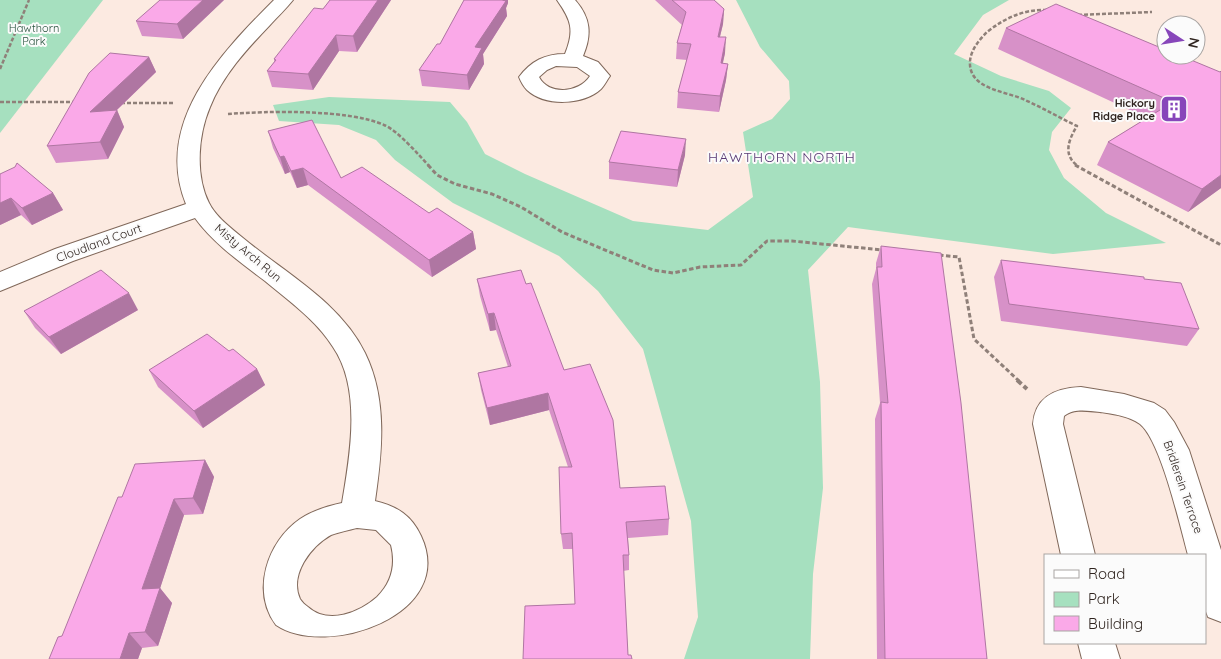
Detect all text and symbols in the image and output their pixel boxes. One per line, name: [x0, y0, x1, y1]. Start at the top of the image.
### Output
north arrow: [1156, 15, 1206, 65]
park label: Hawthorn Park: [9, 21, 59, 48]
text: N: [1184, 36, 1204, 50]
building icon: Hickory Ridge Place: [1159, 94, 1189, 124]
place label: Hickory Ridge Place: [1093, 96, 1156, 123]
district label: HAWTHORN NORTH: [708, 148, 856, 166]
street label: Cloudland Court: [54, 220, 144, 265]
street label: Misty Arch Run: [212, 220, 285, 285]
street label: Bridlerein Terrace: [1160, 438, 1207, 536]
legend: [1044, 554, 1206, 644]
text: Road: [1088, 564, 1125, 583]
text: Park: [1088, 589, 1120, 608]
text: Building: [1088, 614, 1143, 633]

